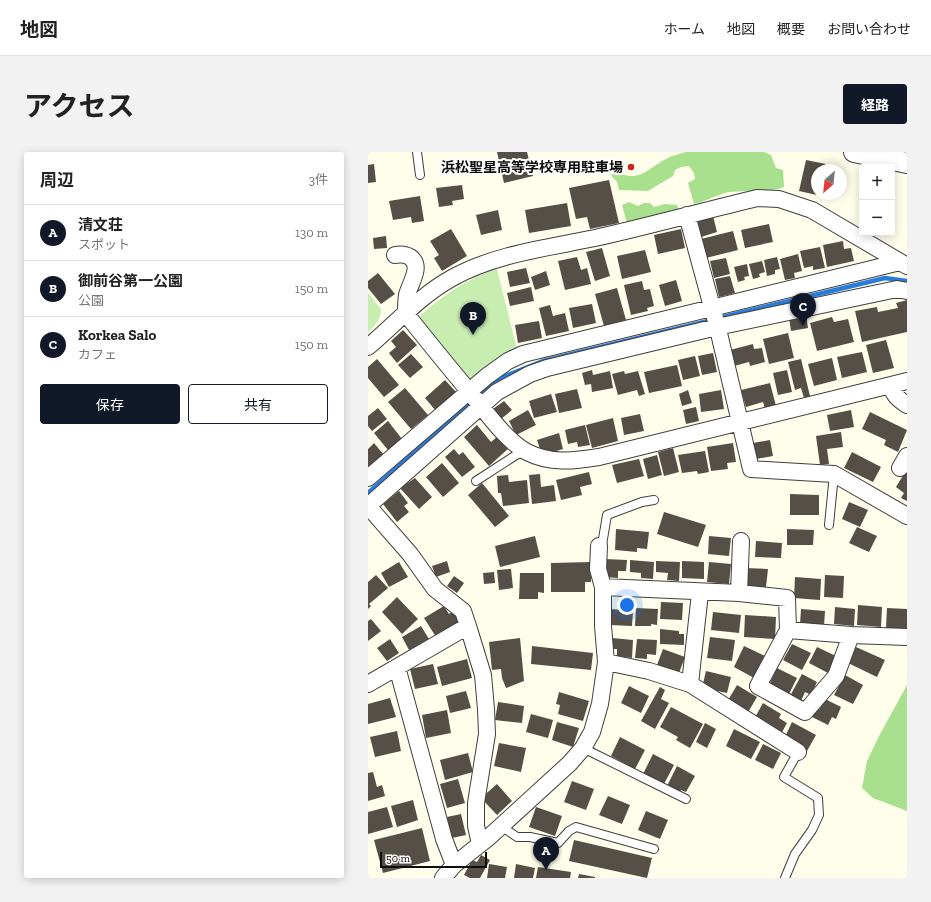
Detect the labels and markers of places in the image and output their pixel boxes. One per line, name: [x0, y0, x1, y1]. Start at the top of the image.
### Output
place label: 浜松聖星高等学校専用駐車場: [441, 159, 623, 176]
marker: 浜松聖星高等学校専用駐車場: [626, 162, 636, 172]
pin: C: [790, 293, 816, 326]
pin: B: [460, 302, 486, 335]
pin: A: [533, 837, 559, 870]

